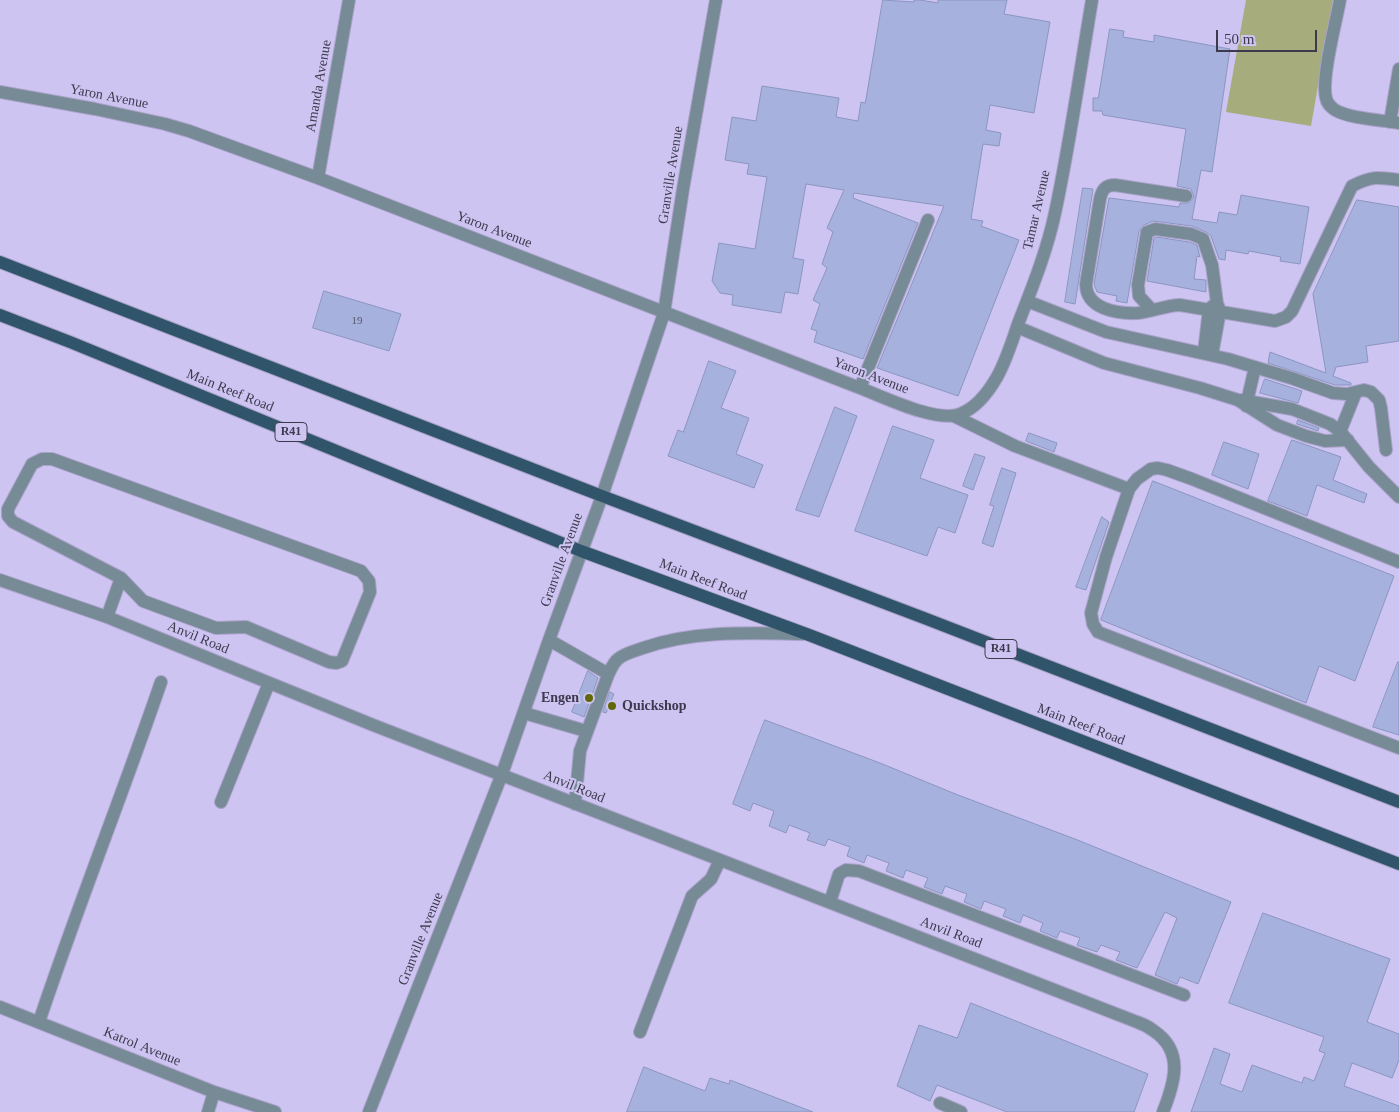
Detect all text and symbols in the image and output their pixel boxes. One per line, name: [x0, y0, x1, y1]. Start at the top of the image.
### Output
scale bar: [1219, 20, 1320, 52]
text: 50 m: [1224, 31, 1254, 47]
street label: Amanda Avenue: [303, 39, 335, 133]
street label: Yaron Avenue: [68, 81, 150, 113]
street label: Granville Avenue: [655, 125, 687, 225]
street label: Tamar Avenue: [1020, 168, 1054, 252]
street label: Yaron Avenue: [454, 208, 534, 252]
house number: 19: [352, 314, 362, 328]
street label: Yaron Avenue: [831, 354, 911, 398]
street label: Main Reef Road: [184, 366, 276, 416]
road number: R41: [275, 422, 307, 442]
street label: Granville Avenue: [537, 511, 587, 609]
street label: Main Reef Road: [657, 556, 749, 604]
street label: Anvil Road: [165, 618, 231, 658]
road number: R41: [985, 640, 1017, 659]
place label: Engen: [541, 690, 579, 706]
marker: Engen: [583, 692, 595, 704]
place label: Quickshop: [622, 698, 687, 714]
marker: Quickshop: [606, 700, 618, 712]
street label: Main Reef Road: [1035, 701, 1127, 749]
street label: Anvil Road: [541, 767, 607, 807]
street label: Granville Avenue: [395, 890, 447, 988]
street label: Anvil Road: [918, 914, 984, 952]
street label: Katrol Avenue: [101, 1024, 183, 1070]

